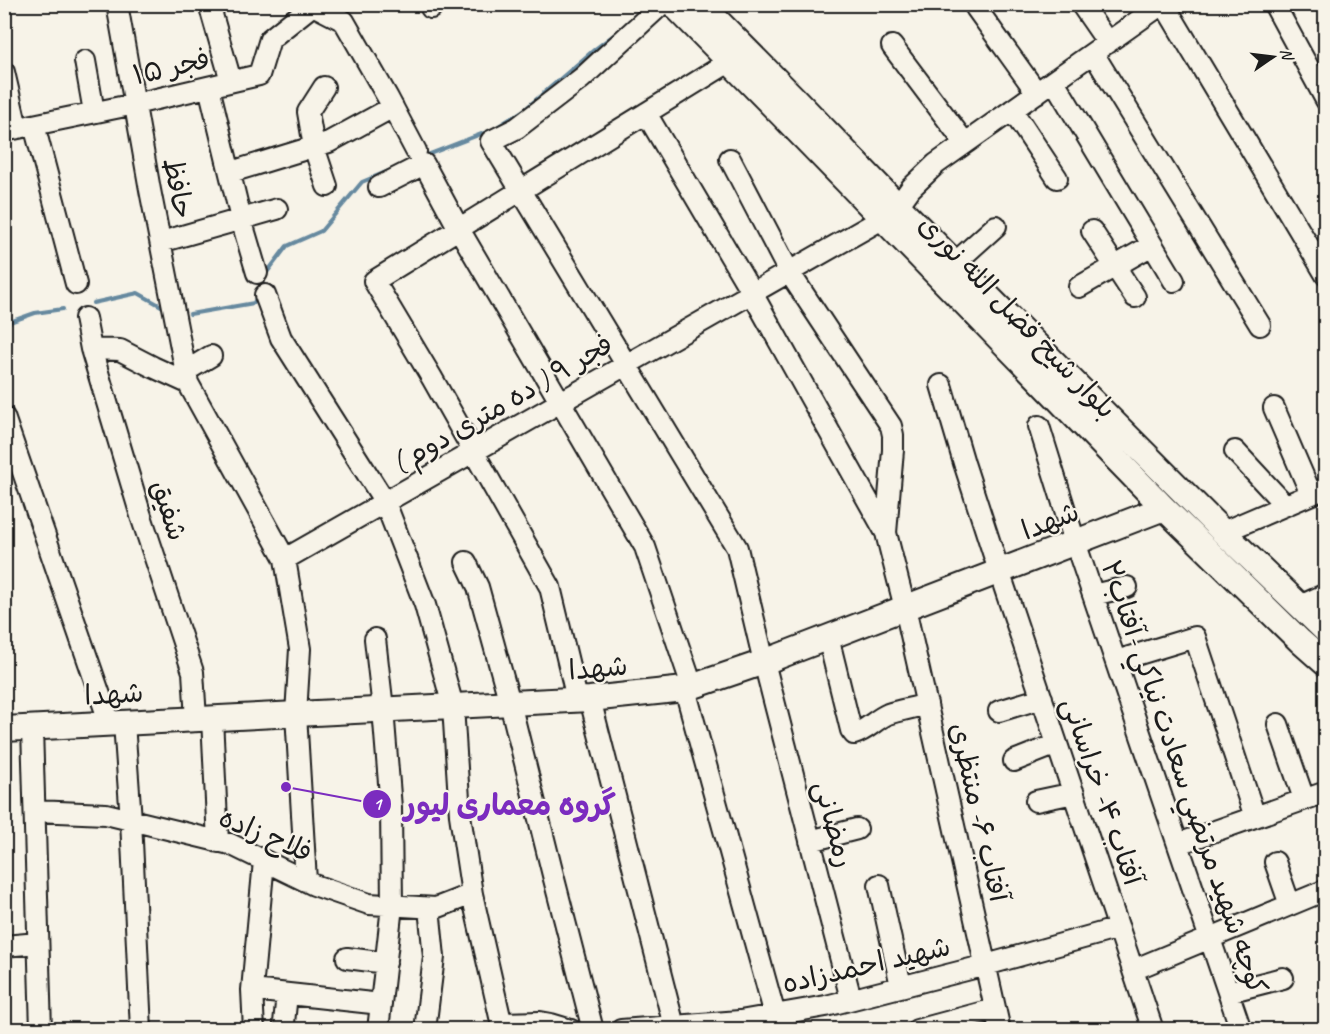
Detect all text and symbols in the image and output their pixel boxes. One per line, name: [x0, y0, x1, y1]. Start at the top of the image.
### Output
north arrow: [1243, 27, 1303, 87]
street label: فجر ۱۵: [129, 41, 213, 92]
text: N: [1276, 46, 1298, 64]
street label: حافظ: [155, 155, 202, 222]
street label: بلوار شیخ فضل الله نوری: [910, 207, 1124, 426]
street label: فجر ۹ ( ده متری دوم ): [386, 326, 621, 484]
street label: شفیق: [143, 475, 196, 545]
street label: شهدا: [1016, 494, 1084, 547]
street label: كوچه شهيد مرتضي سعادت نياكي -آفتاب۲: [1087, 555, 1275, 1001]
street label: شهدا: [567, 647, 629, 687]
street label: شهدا: [84, 674, 144, 713]
street label: آفتاب ۴- خراسانی: [1054, 693, 1151, 891]
street label: آفتاب ۶- منتظری: [942, 719, 1017, 906]
street label: رمضانی: [806, 777, 863, 871]
callout: گروه معماری لیور: [362, 780, 627, 828]
text: گروه معماری لیور: [401, 786, 617, 824]
text: 1: [373, 793, 383, 815]
street label: فلاح زاده: [213, 799, 318, 871]
street label: شهید احمدزاده: [779, 928, 954, 1001]

